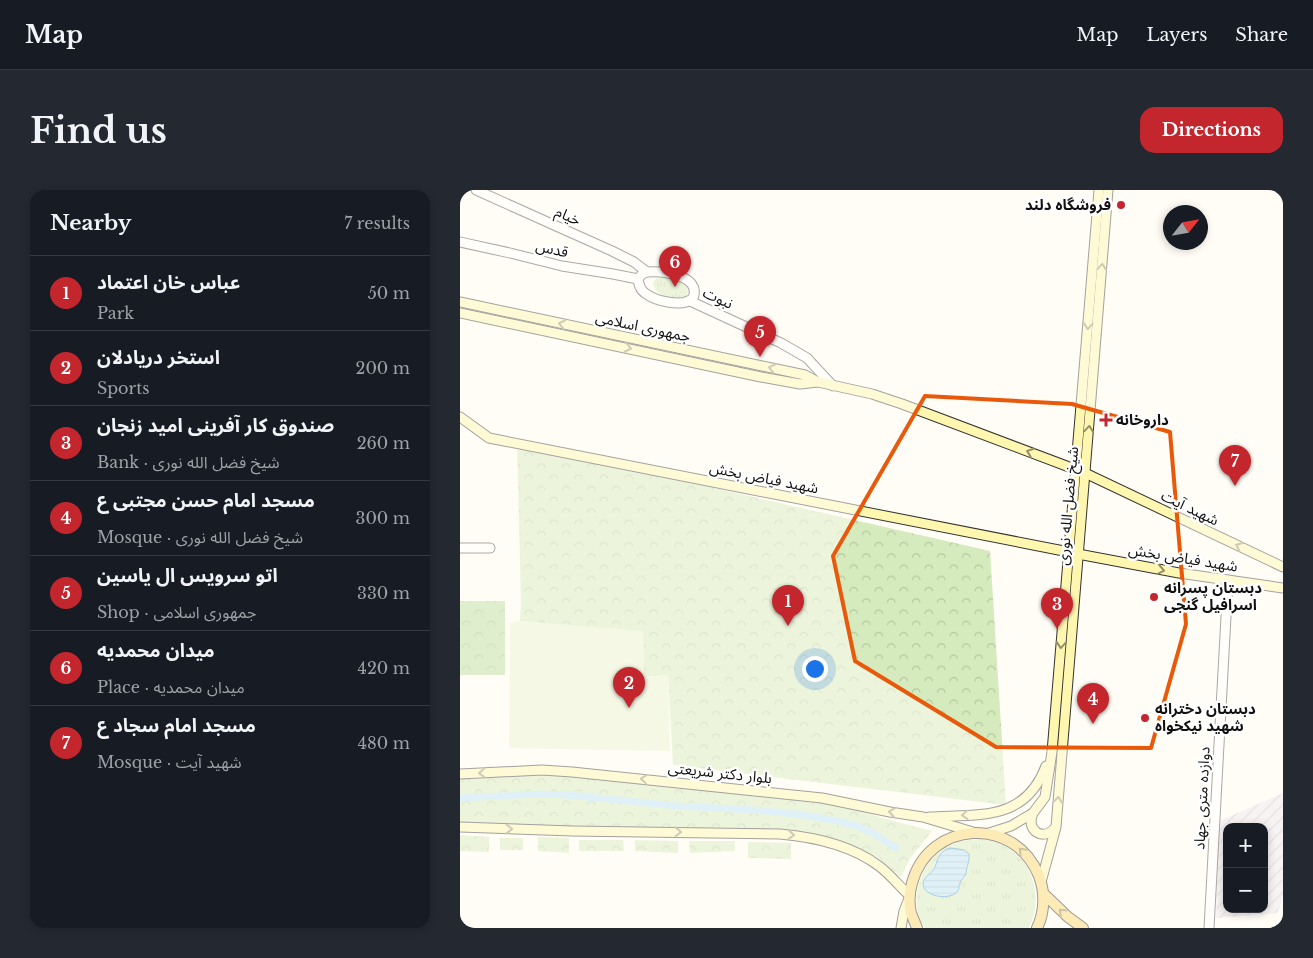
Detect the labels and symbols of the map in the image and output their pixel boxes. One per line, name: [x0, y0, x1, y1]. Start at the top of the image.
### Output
place label: فروشگاه دلند: [1025, 195, 1111, 214]
marker: فروشگاه دلند: [1115, 199, 1127, 211]
street label: خیام: [552, 202, 584, 231]
north arrow: [1163, 205, 1208, 250]
street label: قدس: [534, 236, 571, 262]
pin: 6: [659, 246, 691, 287]
one-way arrow: [1096, 263, 1107, 271]
street label: نبوت: [700, 282, 736, 313]
street label: جمهوری اسلامی: [594, 307, 692, 346]
pin: 5: [744, 316, 776, 357]
one-way arrow: [557, 319, 566, 329]
one-way arrow: [1083, 322, 1094, 330]
one-way arrow: [623, 342, 632, 353]
one-way arrow: [768, 363, 777, 374]
place label: داروخانه: [1116, 410, 1169, 429]
marker: داروخانه: [1100, 414, 1112, 426]
one-way arrow: [1083, 425, 1094, 433]
pin: 7: [1219, 445, 1251, 486]
street label: شیخ فضل الله نوری: [1053, 446, 1085, 566]
one-way arrow: [1027, 448, 1035, 458]
street label: شهید فیاض بخش: [708, 458, 820, 497]
street label: شهید آیت: [1158, 485, 1222, 530]
street label: شهید فیاض بخش: [1127, 539, 1239, 576]
one-way arrow: [1235, 542, 1244, 553]
one-way arrow: [1156, 564, 1165, 574]
place label: دبستان پسرانه اسرافیل گنجی: [1164, 578, 1262, 614]
pin: 1: [772, 585, 804, 626]
pin: 3: [1041, 588, 1073, 629]
marker: دبستان پسرانه اسرافیل گنجی: [1148, 591, 1160, 603]
one-way arrow: [1056, 641, 1067, 649]
your location: [802, 656, 828, 682]
pin: 2: [613, 667, 645, 708]
pin: 4: [1077, 683, 1109, 724]
place label: دبستان دخترانه شهید نیکخواه: [1155, 699, 1256, 735]
marker: دبستان دخترانه شهید نیکخواه: [1139, 712, 1151, 724]
street label: دوازده متری جهاد: [1189, 746, 1214, 850]
street label: بلوار دکتر شریعتی: [667, 758, 773, 787]
one-way arrow: [478, 767, 486, 778]
one-way arrow: [640, 774, 648, 785]
one-way arrow: [1052, 796, 1063, 804]
one-way arrow: [887, 808, 896, 818]
one-way arrow: [961, 809, 969, 820]
one-way arrow: [505, 824, 513, 834]
one-way arrow: [675, 827, 683, 837]
one-way arrow: [787, 829, 795, 840]
one-way arrow: [1019, 848, 1028, 857]
one-way arrow: [1059, 909, 1068, 918]

